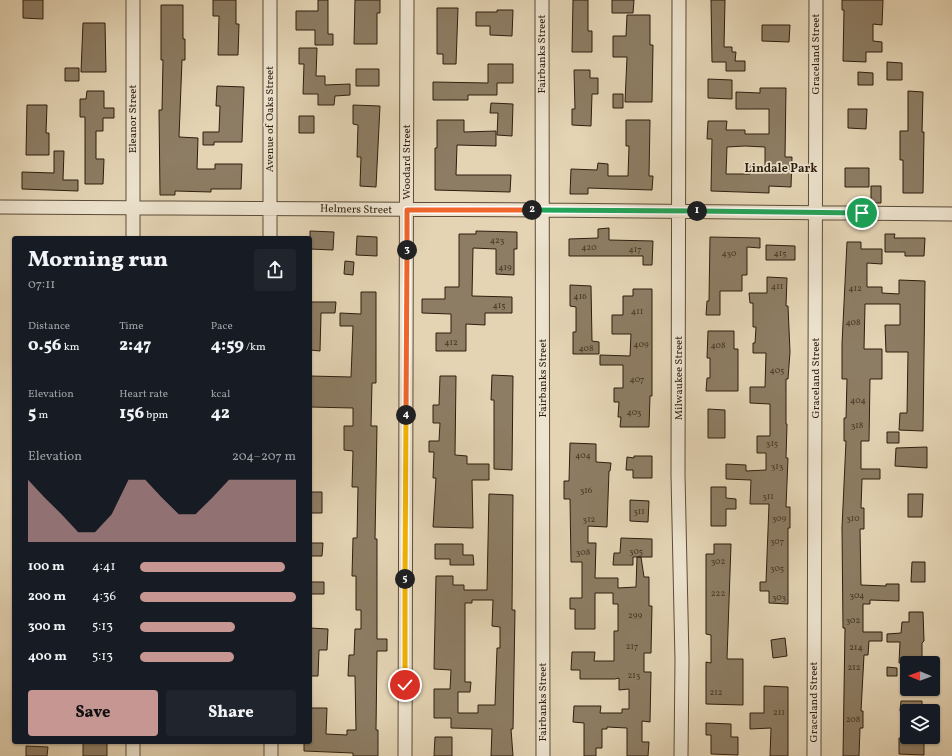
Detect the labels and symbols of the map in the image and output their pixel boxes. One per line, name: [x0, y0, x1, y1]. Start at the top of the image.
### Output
street label: Graceland Street: [809, 13, 824, 94]
street label: Fairbanks Street: [535, 14, 550, 93]
street label: Avenue of Oaks Street: [263, 66, 278, 172]
street label: Eleanor Street: [126, 85, 141, 153]
street label: Woodard Street: [400, 124, 415, 200]
district label: Lindale Park: [745, 161, 818, 177]
pin: [845, 196, 879, 230]
pin: 2: [522, 200, 542, 220]
pin: 1: [687, 201, 707, 221]
street label: Helmers Street: [320, 202, 392, 218]
house number: 423: [490, 234, 505, 247]
pin: 3: [397, 240, 417, 260]
house number: 420: [581, 241, 597, 254]
house number: 417: [628, 243, 642, 256]
house number: 430: [722, 247, 737, 260]
house number: 415: [773, 247, 787, 260]
house number: 419: [498, 261, 512, 274]
house number: 411: [771, 280, 783, 293]
house number: 412: [848, 282, 862, 295]
house number: 416: [573, 290, 587, 303]
house number: 415: [492, 299, 506, 312]
house number: 411: [631, 305, 643, 318]
house number: 408: [845, 316, 861, 329]
house number: 412: [444, 336, 458, 349]
street label: Milwaukee Street: [672, 336, 687, 420]
street label: Graceland Street: [809, 337, 824, 418]
street label: Fairbanks Street: [536, 338, 551, 417]
house number: 409: [633, 338, 649, 351]
house number: 408: [710, 339, 726, 352]
house number: 408: [578, 342, 594, 355]
house number: 405: [770, 364, 784, 377]
house number: 407: [630, 373, 644, 386]
house number: 404: [850, 394, 866, 407]
pin: 4: [396, 405, 416, 425]
house number: 403: [627, 406, 642, 419]
house number: 318: [851, 419, 864, 432]
house number: 315: [766, 437, 778, 450]
house number: 404: [575, 449, 591, 462]
house number: 313: [771, 460, 784, 473]
house number: 316: [580, 484, 593, 497]
house number: 311: [762, 490, 774, 503]
house number: 311: [633, 505, 645, 518]
house number: 309: [772, 512, 787, 525]
house number: 310: [846, 512, 860, 525]
house number: 312: [583, 513, 596, 526]
house number: 307: [770, 535, 784, 548]
house number: 305: [629, 545, 643, 558]
house number: 308: [576, 546, 591, 559]
house number: 302: [711, 555, 726, 568]
house number: 305: [770, 562, 784, 575]
pin: 5: [395, 569, 415, 589]
house number: 222: [711, 587, 725, 600]
house number: 304: [850, 589, 865, 602]
house number: 303: [772, 591, 786, 604]
house number: 299: [628, 609, 642, 622]
house number: 302: [846, 614, 861, 627]
house number: 217: [626, 640, 638, 653]
house number: 214: [849, 641, 863, 654]
north arrow: [900, 656, 940, 696]
street label: Graceland Street: [807, 661, 822, 742]
house number: 212: [847, 661, 861, 674]
street label: Fairbanks Street: [536, 662, 551, 741]
pin: [388, 668, 422, 702]
house number: 213: [628, 669, 641, 682]
house number: 212: [709, 686, 723, 699]
house number: 211: [773, 706, 785, 719]
house number: 208: [846, 713, 861, 726]

